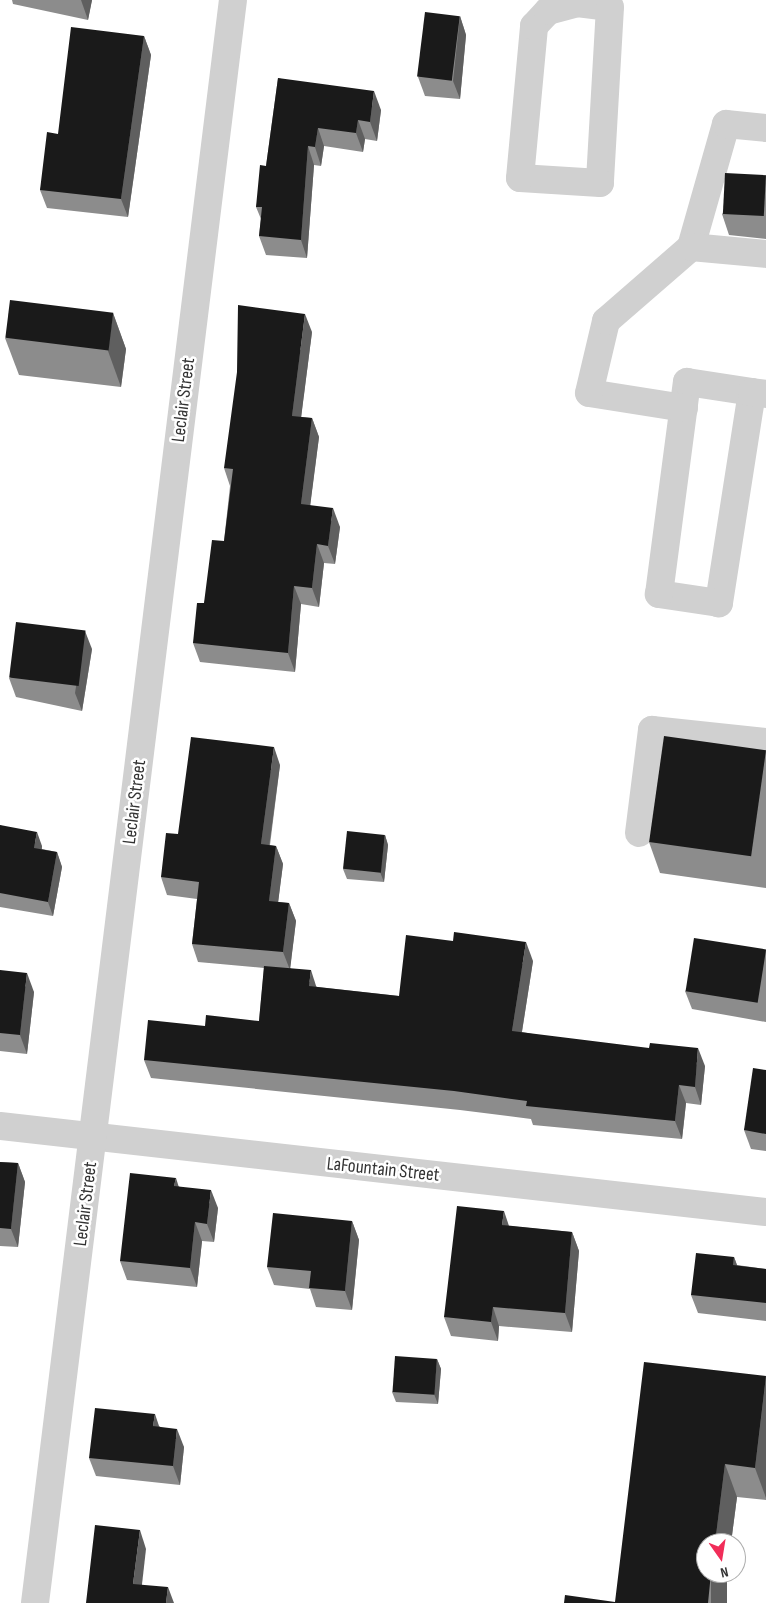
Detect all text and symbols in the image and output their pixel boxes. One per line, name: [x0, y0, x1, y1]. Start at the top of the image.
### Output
street label: Leclair Street: [168, 356, 200, 444]
street label: Leclair Street: [119, 758, 151, 846]
street label: LaFountain Street: [326, 1153, 440, 1187]
street label: Leclair Street: [70, 1160, 102, 1248]
north arrow: [696, 1533, 746, 1583]
text: N: [719, 1563, 730, 1581]

